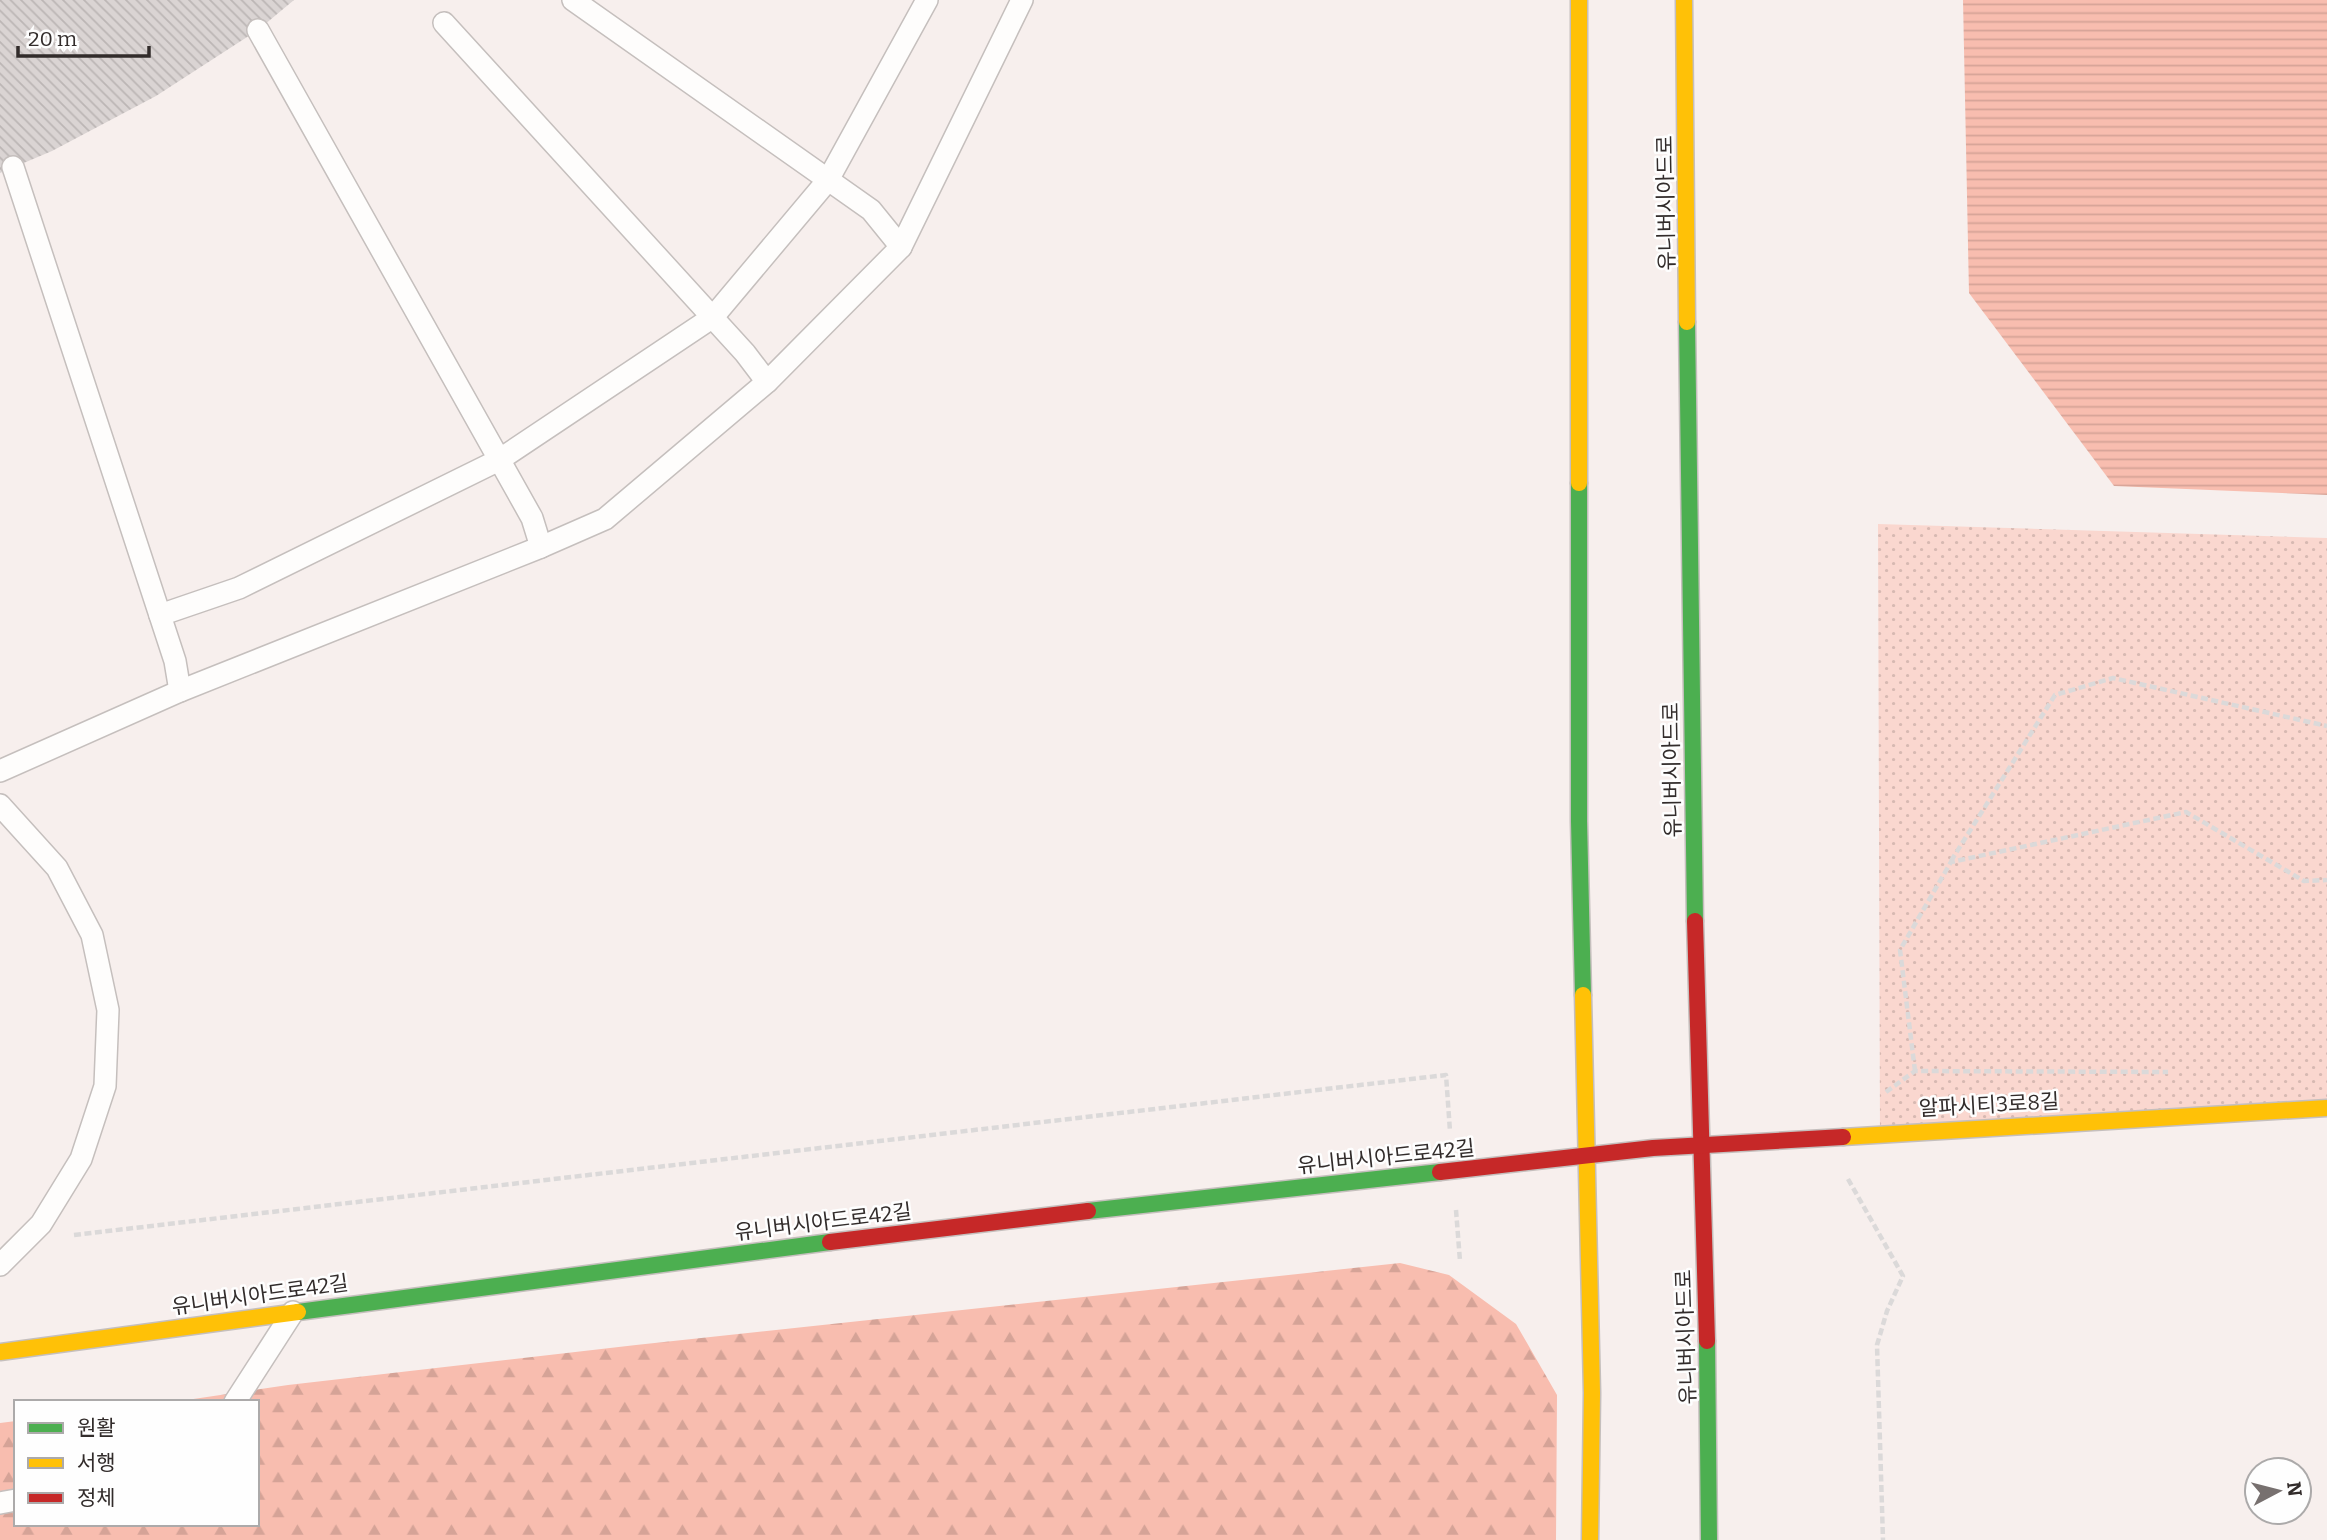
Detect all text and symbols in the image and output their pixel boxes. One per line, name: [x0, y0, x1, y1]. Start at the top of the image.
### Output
scale bar: [18, 14, 149, 58]
text: 20 m: [28, 26, 77, 52]
street label: 유니버시아드로: [1652, 135, 1680, 271]
street label: 유니버시아드로: [1658, 702, 1686, 838]
street label: 알파시티3로8길: [1918, 1088, 2060, 1122]
street label: 유니버시아드로42길: [1296, 1135, 1476, 1179]
street label: 유니버시아드로42길: [733, 1198, 913, 1246]
street label: 유니버시아드로: [1671, 1269, 1701, 1405]
street label: 유니버시아드로42길: [170, 1270, 350, 1320]
legend: [14, 1400, 259, 1526]
text: 원활: [77, 1415, 116, 1441]
text: 서행: [77, 1450, 116, 1476]
north arrow: [2243, 1456, 2313, 1526]
text: N: [2282, 1480, 2307, 1498]
text: 정체: [77, 1485, 116, 1511]

